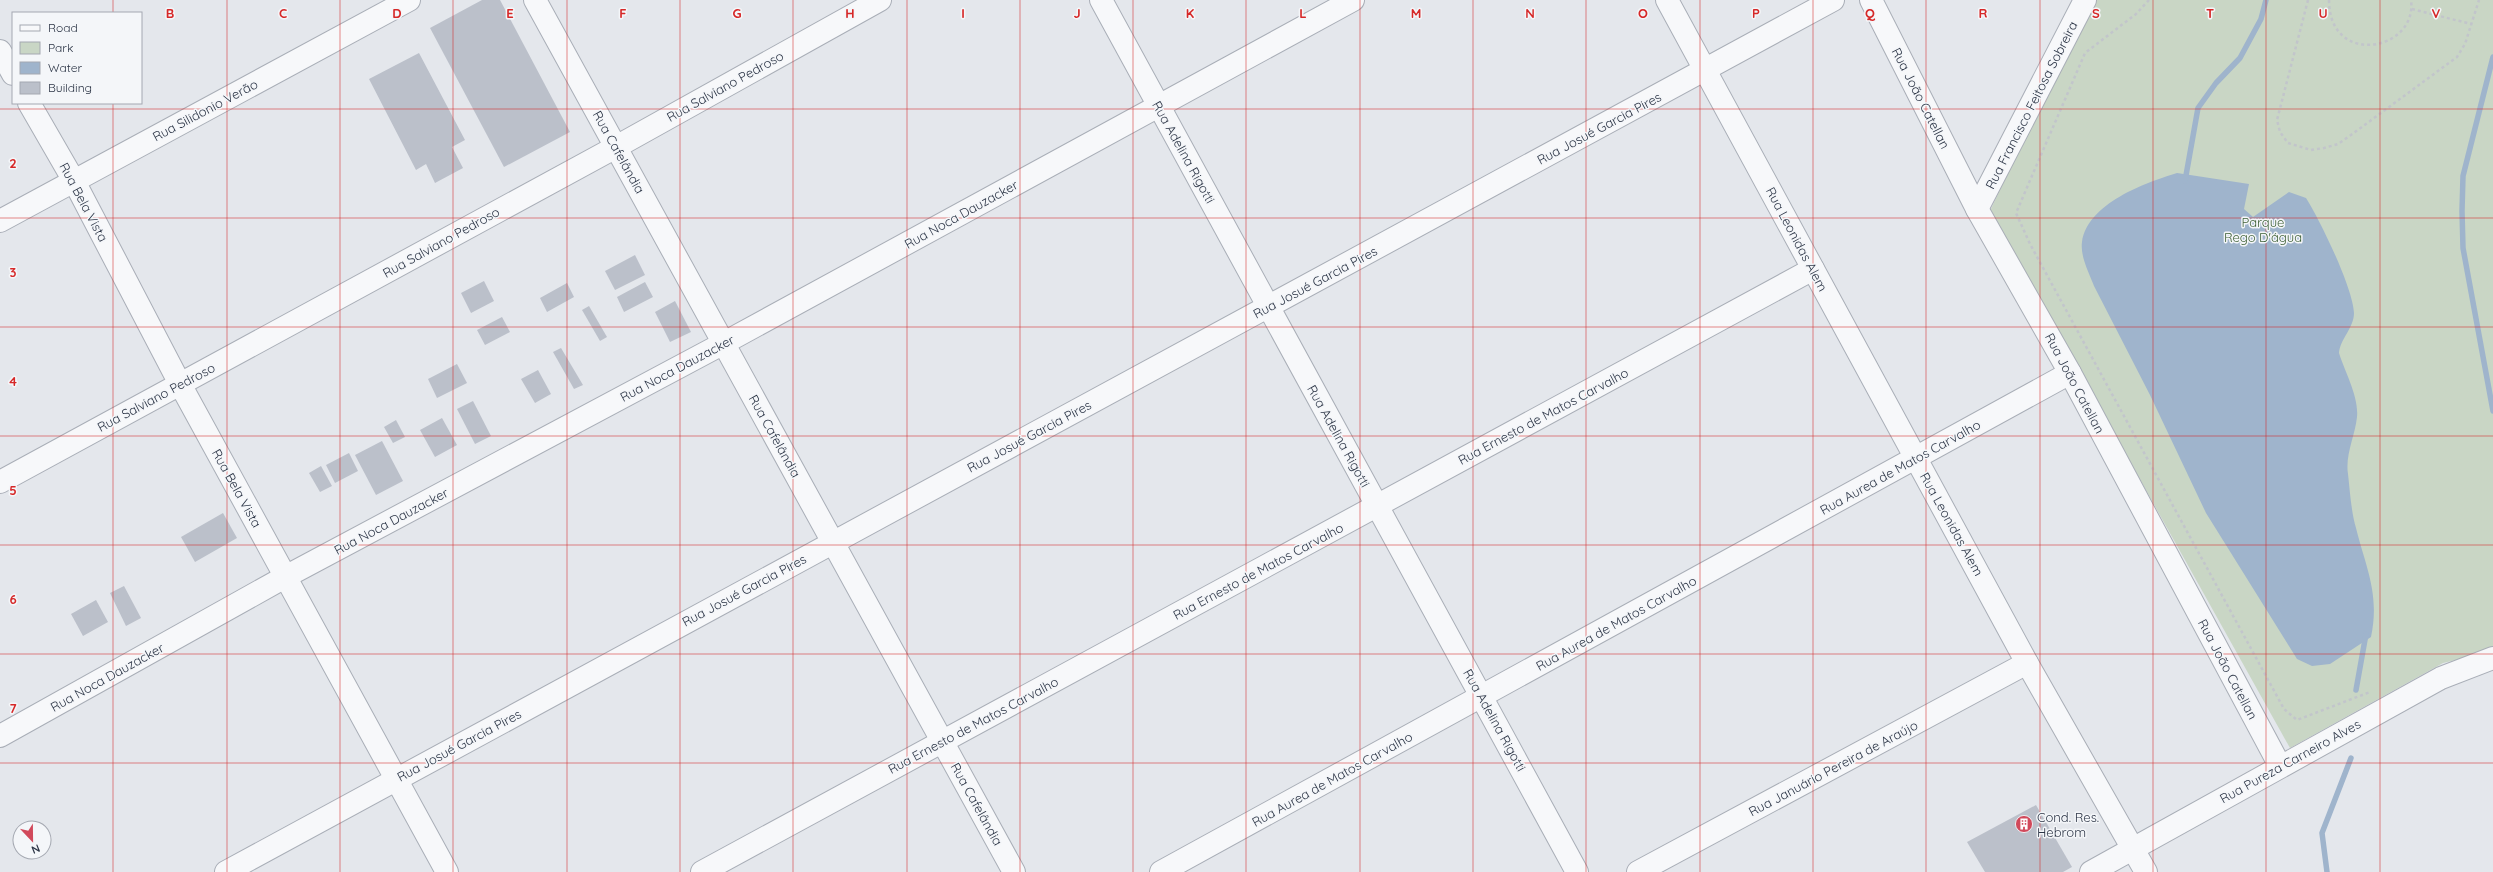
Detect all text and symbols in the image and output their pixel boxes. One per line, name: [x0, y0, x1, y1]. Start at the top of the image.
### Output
text: B: [166, 5, 174, 21]
text: C: [279, 5, 287, 21]
text: D: [392, 5, 402, 21]
text: E: [506, 5, 514, 21]
text: F: [619, 5, 627, 21]
text: G: [732, 5, 742, 21]
text: H: [845, 5, 855, 21]
text: I: [961, 5, 965, 21]
text: J: [1073, 5, 1081, 21]
text: K: [1186, 5, 1195, 21]
text: L: [1299, 5, 1307, 21]
text: M: [1411, 5, 1421, 21]
text: N: [1525, 5, 1535, 21]
text: O: [1638, 5, 1648, 21]
text: P: [1752, 5, 1760, 21]
text: Q: [1865, 5, 1876, 21]
text: R: [1979, 5, 1988, 21]
text: S: [2092, 5, 2100, 21]
text: T: [2206, 5, 2214, 21]
text: U: [2318, 5, 2328, 21]
text: V: [2432, 5, 2441, 21]
legend: [12, 12, 142, 104]
street label: Rua Francisco Feitosa Sobreira: [1982, 18, 2080, 192]
text: Road: [48, 20, 78, 35]
text: Park: [48, 40, 73, 55]
street label: Rua João Catellan: [1889, 45, 1953, 151]
street label: Rua Salviano Pedroso: [664, 47, 786, 125]
text: Water: [48, 60, 83, 75]
street label: Rua Silidonio Verão: [150, 75, 261, 145]
text: Building: [48, 80, 92, 95]
street label: Rua Josué Garcia Pires: [1534, 88, 1664, 168]
street label: Rua Adelina Rigotti: [1149, 98, 1219, 206]
street label: Rua Cafelândia: [590, 108, 648, 196]
text: 2: [9, 155, 17, 171]
street label: Rua Bela Vista: [56, 160, 112, 244]
street label: Rua Noca Dauzacker: [901, 176, 1021, 252]
street label: Rua Leonidas Alem: [1763, 184, 1831, 294]
street label: Rua Salviano Pedroso: [380, 203, 502, 281]
park label: Parque Rego D'água: [2224, 214, 2302, 245]
street label: Rua Josué Garcia Pires: [1250, 242, 1380, 322]
text: 3: [10, 264, 17, 280]
street label: Rua João Catellan: [2042, 330, 2108, 436]
street label: Rua Noca Dauzacker: [617, 331, 737, 405]
street label: Rua Salviano Pedroso: [94, 359, 218, 435]
street label: Rua Ernesto de Matos Carvalho: [1455, 364, 1631, 468]
text: 4: [9, 373, 17, 389]
street label: Rua Adelina Rigotti: [1304, 382, 1374, 490]
street label: Rua Cafelândia: [746, 392, 804, 480]
street label: Rua Josué Garcia Pires: [964, 396, 1094, 476]
street label: Rua Aurea de Matos Carvalho: [1817, 416, 1983, 518]
street label: Rua Bela Vista: [209, 446, 265, 530]
street label: Rua Leonidas Alem: [1917, 470, 1987, 578]
text: 5: [9, 482, 17, 498]
street label: Rua Noca Dauzacker: [331, 484, 451, 558]
street label: Rua Ernesto de Matos Carvalho: [1170, 519, 1346, 623]
street label: Rua Josué Garcia Pires: [679, 550, 809, 630]
street label: Rua Aurea de Matos Carvalho: [1533, 572, 1699, 674]
text: 6: [9, 591, 17, 607]
street label: Rua João Catellan: [2195, 616, 2261, 722]
street label: Rua Noca Dauzacker: [47, 639, 167, 715]
street label: Rua Adelina Rigotti: [1460, 666, 1530, 774]
street label: Rua Ernesto de Matos Carvalho: [885, 673, 1061, 777]
text: 7: [9, 700, 17, 716]
street label: Rua Josué Garcia Pires: [394, 705, 524, 785]
street label: Rua Januário Pereira de Araújo: [1746, 716, 1920, 820]
street label: Rua Pureza Carneiro Alves: [2217, 716, 2363, 806]
street label: Rua Aurea de Matos Carvalho: [1249, 728, 1415, 830]
street label: Rua Cafelândia: [948, 760, 1006, 848]
place label: Cond. Res. Hebrom: [2037, 809, 2099, 840]
building icon: Cond. Res. Hebrom: [2014, 814, 2034, 834]
north arrow: [12, 820, 52, 860]
text: N: [29, 841, 42, 857]

